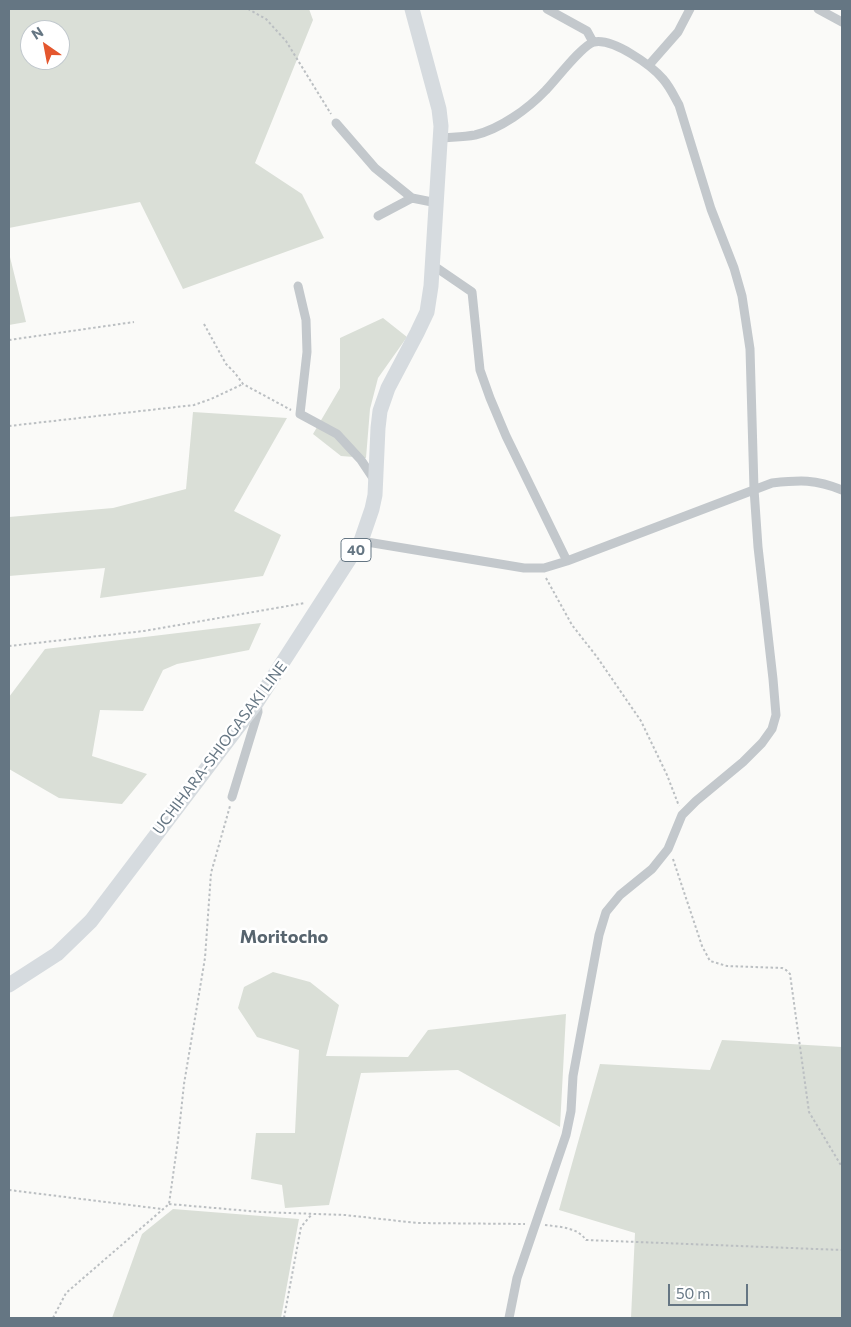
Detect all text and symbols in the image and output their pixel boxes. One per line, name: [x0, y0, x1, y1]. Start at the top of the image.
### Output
north arrow: [20, 20, 70, 70]
text: N: [28, 23, 46, 43]
road number: 40: [341, 538, 371, 562]
street label: UCHIHARA-SHIOGASAKI LINE: [149, 658, 291, 838]
district label: Moritocho: [240, 926, 328, 948]
scale bar: [671, 1274, 751, 1306]
text: 50 m: [676, 1284, 710, 1302]

